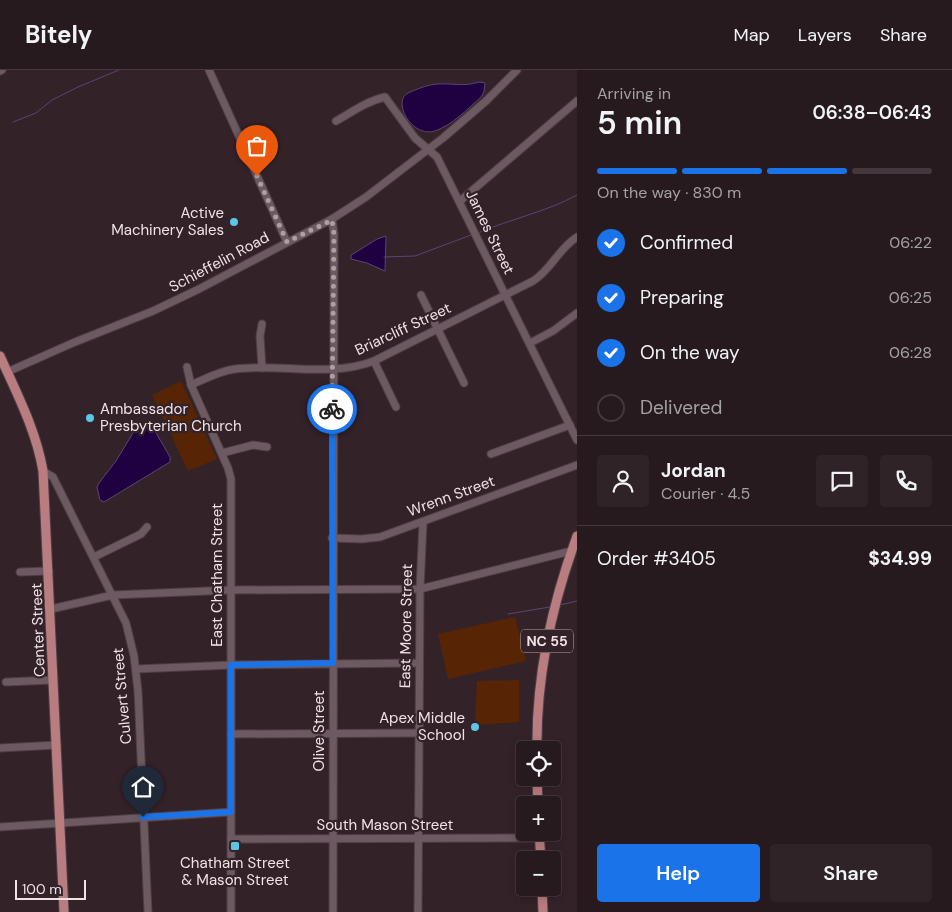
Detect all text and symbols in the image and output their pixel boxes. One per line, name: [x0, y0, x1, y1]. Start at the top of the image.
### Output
text: Bitely: [25, 19, 92, 50]
text: Map: [734, 23, 770, 47]
text: Layers: [798, 23, 852, 47]
text: Share: [880, 23, 927, 47]
text: Arriving in: [597, 83, 671, 104]
text: 06:38–06:43: [813, 100, 932, 125]
text: 5 min: [597, 102, 682, 144]
pin: [236, 125, 278, 176]
icon: bag: [243, 132, 271, 160]
text: On the way · 830 m: [597, 182, 741, 203]
street label: James Street: [461, 186, 519, 278]
place label: Active Machinery Sales: [111, 203, 224, 240]
marker: Active Machinery Sales: [228, 216, 240, 228]
street label: Schieffelin Road: [165, 227, 273, 297]
icon: check: [597, 229, 625, 257]
text: Confirmed: [640, 230, 733, 255]
text: 06:22: [889, 232, 932, 253]
icon: check: [597, 284, 625, 312]
text: Preparing: [640, 285, 724, 310]
text: 06:25: [889, 287, 932, 308]
street label: Briarcliff Street: [352, 298, 454, 360]
icon: check: [597, 339, 625, 367]
text: On the way: [640, 340, 740, 365]
text: 06:28: [889, 342, 932, 363]
courier: [307, 384, 357, 434]
icon: bike: [318, 395, 346, 423]
text: Delivered: [640, 395, 722, 420]
place label: Ambassador Presbyterian Church: [100, 399, 242, 436]
marker: Ambassador Presbyterian Church: [84, 412, 96, 424]
button: person: [597, 455, 649, 507]
button: chat: [816, 455, 868, 507]
button: phone: [880, 455, 932, 507]
text: Jordan: [661, 458, 726, 483]
street label: Wrenn Street: [404, 471, 498, 521]
text: Courier · 4.5: [661, 483, 750, 504]
street label: East Chatham Street: [207, 503, 227, 647]
text: Order #3405: [597, 546, 716, 571]
text: $34.99: [868, 546, 932, 571]
street label: East Moore Street: [395, 564, 417, 688]
street label: Center Street: [26, 583, 50, 677]
road number: NC 55: [521, 630, 573, 652]
street label: Culvert Street: [108, 647, 136, 745]
street label: Olive Street: [309, 690, 329, 772]
place label: Apex Middle School: [379, 708, 465, 745]
marker: Apex Middle School: [469, 721, 481, 733]
map controls: [516, 741, 561, 896]
button: locate: [516, 741, 561, 786]
pin: [122, 766, 164, 817]
icon: home: [129, 773, 157, 801]
button: +: [516, 796, 561, 841]
street label: South Mason Street: [317, 815, 454, 835]
marker: Chatham Street & Mason Street: [229, 840, 241, 852]
button: Help: [597, 844, 760, 902]
button: Share: [770, 844, 932, 902]
button: −: [516, 851, 561, 896]
place label: Chatham Street & Mason Street: [180, 853, 290, 890]
scale bar: [15, 877, 86, 900]
text: 100 m: [22, 880, 62, 898]

